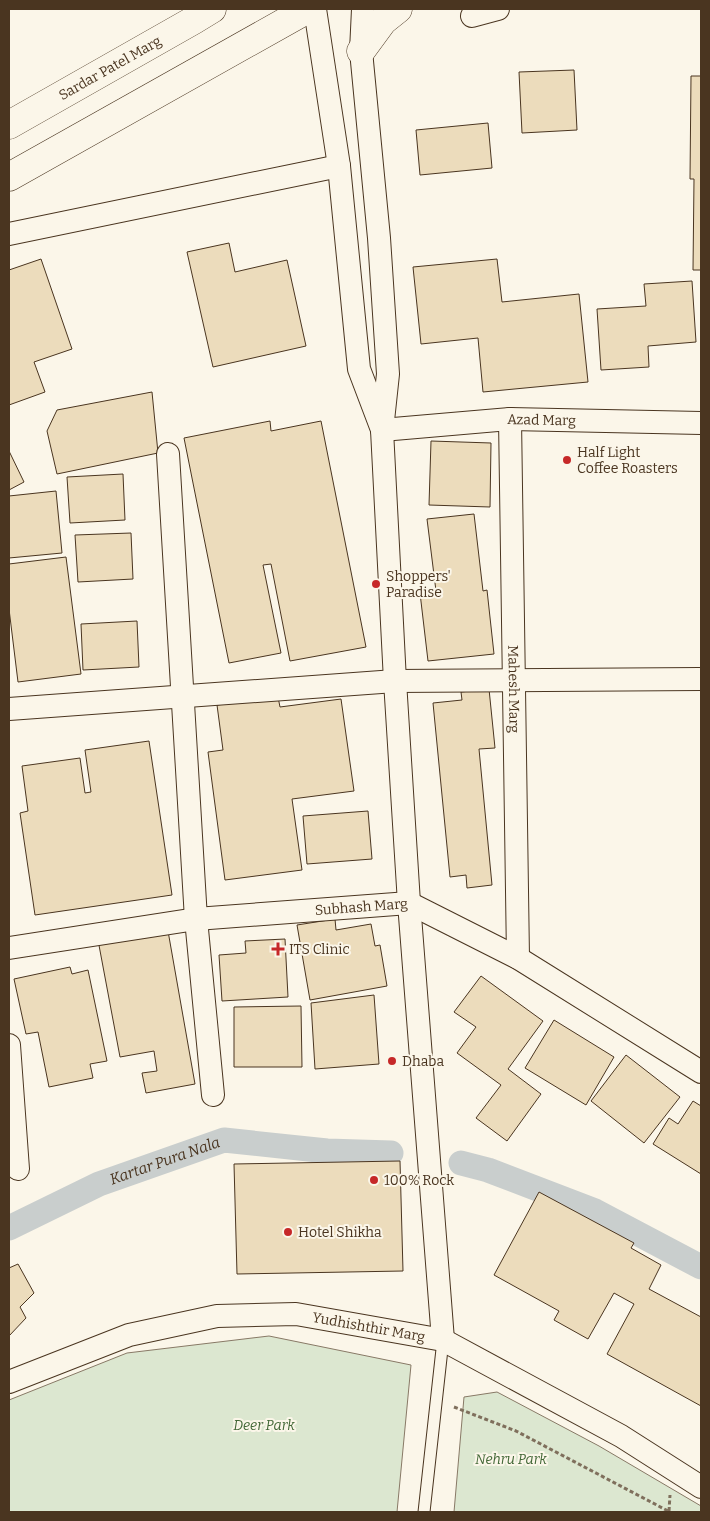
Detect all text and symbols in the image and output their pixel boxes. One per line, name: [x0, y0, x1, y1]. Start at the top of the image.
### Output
street label: Sardar Patel Marg: [56, 32, 165, 104]
street label: Azad Marg: [507, 411, 576, 429]
place label: Half Light Coffee Roasters: [577, 444, 678, 477]
marker: Half Light Coffee Roasters: [561, 454, 573, 466]
place label: Shoppers' Paradise: [386, 568, 451, 601]
marker: Shoppers' Paradise: [370, 578, 382, 590]
street label: Mahesh Marg: [504, 645, 523, 733]
street label: Subhash Marg: [314, 895, 409, 919]
place label: ITS Clinic: [289, 941, 350, 958]
marker: ITS Clinic: [271, 942, 285, 956]
place label: Dhaba: [402, 1053, 444, 1070]
marker: Dhaba: [386, 1055, 398, 1067]
water label: Kartar Pura Nala: [107, 1133, 222, 1189]
place label: 100% Rock: [384, 1172, 454, 1189]
marker: 100% Rock: [368, 1174, 380, 1186]
place label: Hotel Shikha: [298, 1224, 382, 1241]
marker: Hotel Shikha: [282, 1226, 294, 1238]
street label: Yudhishthir Marg: [311, 1309, 427, 1346]
park label: Deer Park: [233, 1417, 295, 1434]
park label: Nehru Park: [475, 1451, 547, 1468]

